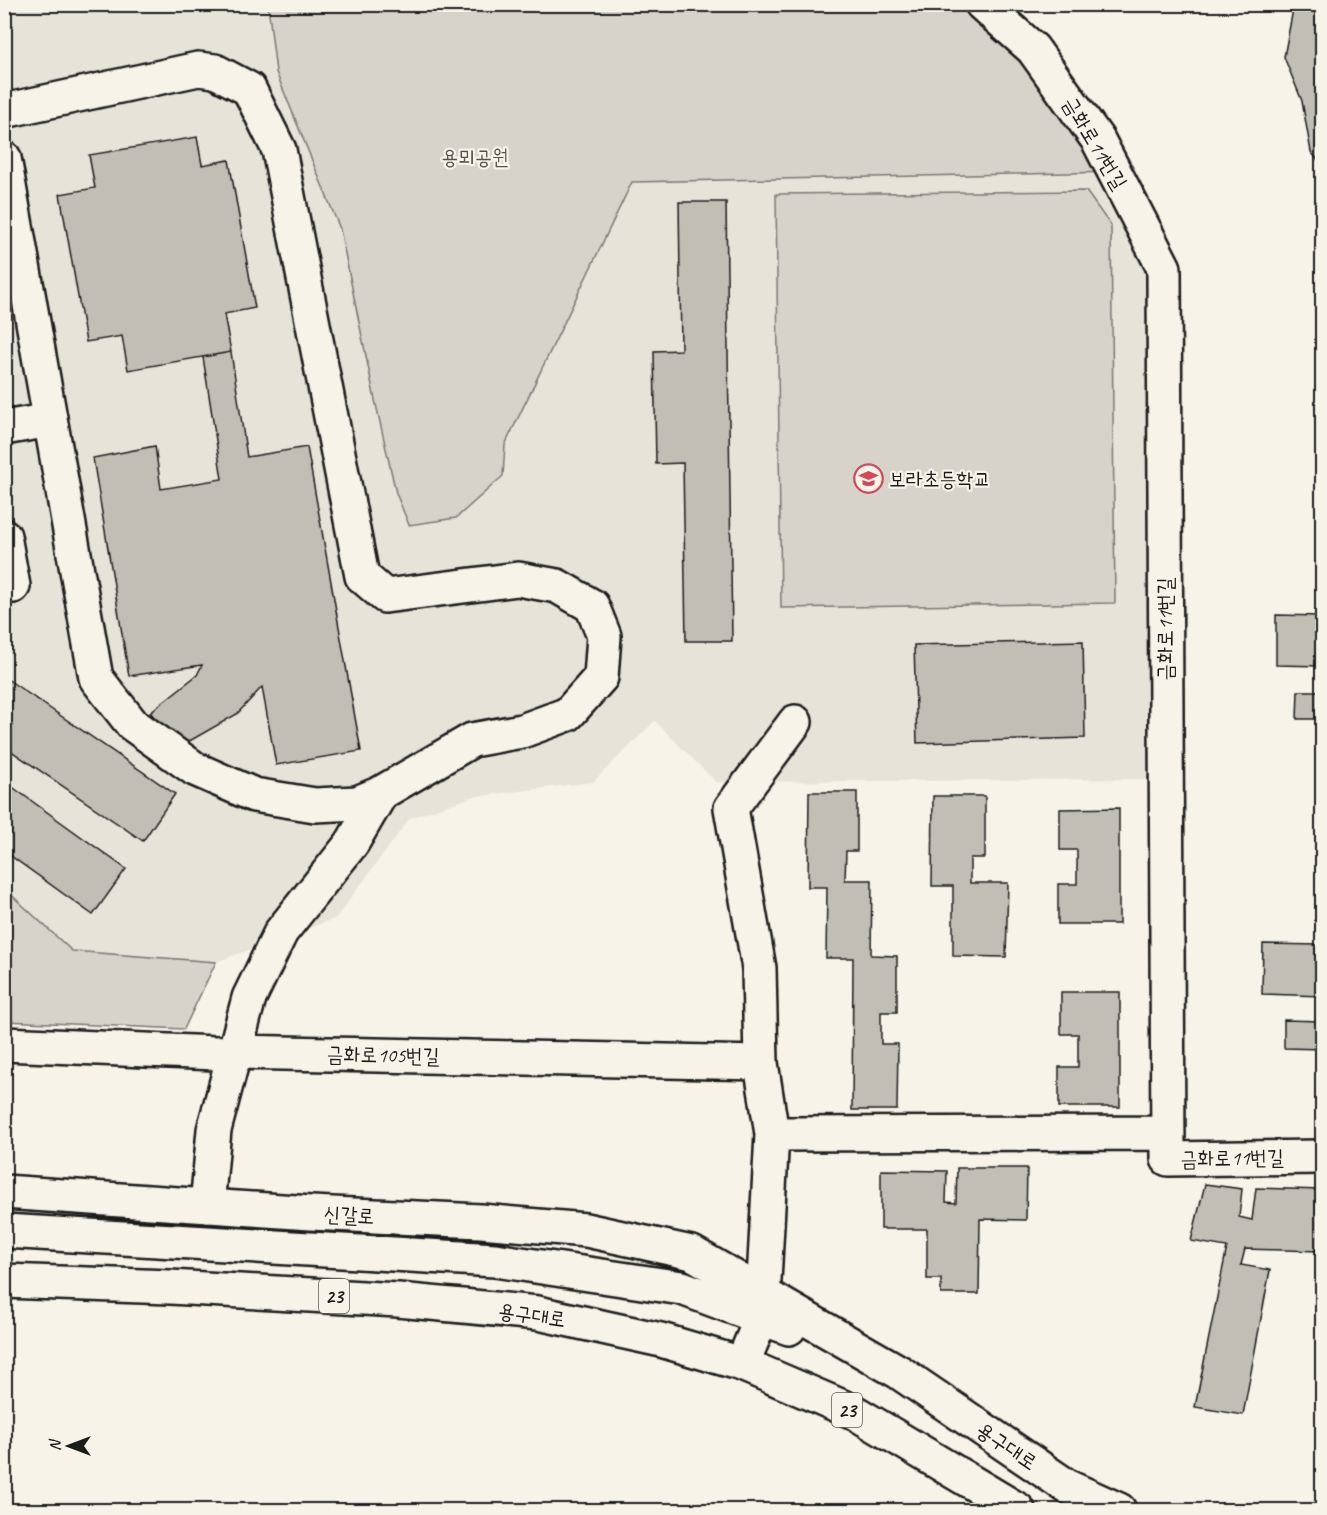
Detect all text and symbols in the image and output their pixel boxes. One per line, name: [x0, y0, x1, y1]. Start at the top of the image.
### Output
street label: 금화로11번길: [1057, 92, 1133, 194]
park label: 용뫼공원: [441, 144, 509, 170]
school or university icon: 보라초등학교: [852, 463, 884, 495]
place label: 보라초등학교: [889, 466, 990, 492]
street label: 금화로11번길: [1152, 577, 1178, 681]
street label: 금화로105번길: [326, 1041, 440, 1069]
street label: 금화로11번길: [1180, 1144, 1284, 1172]
street label: 신갈로: [323, 1201, 375, 1229]
road number: 23: [319, 1279, 349, 1313]
street label: 용구대로: [497, 1297, 567, 1333]
road number: 23: [832, 1393, 862, 1427]
north arrow: [39, 1416, 99, 1476]
street label: 용구대로: [972, 1416, 1042, 1476]
text: N: [45, 1438, 65, 1451]

